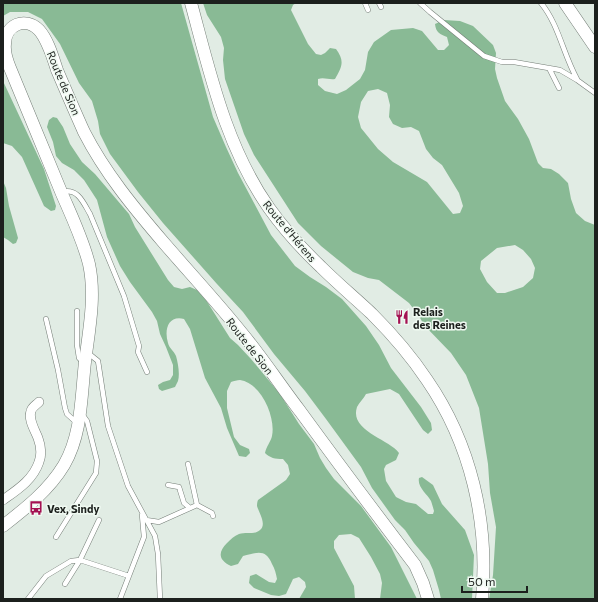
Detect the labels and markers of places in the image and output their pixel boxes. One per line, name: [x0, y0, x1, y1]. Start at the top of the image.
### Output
place label: Relais des Reines: [413, 305, 466, 331]
restaurant icon: Relais des Reines: [394, 309, 410, 325]
bus stop icon: Vex, Sindy: [28, 500, 44, 516]
place label: Vex, Sindy: [47, 502, 99, 515]

